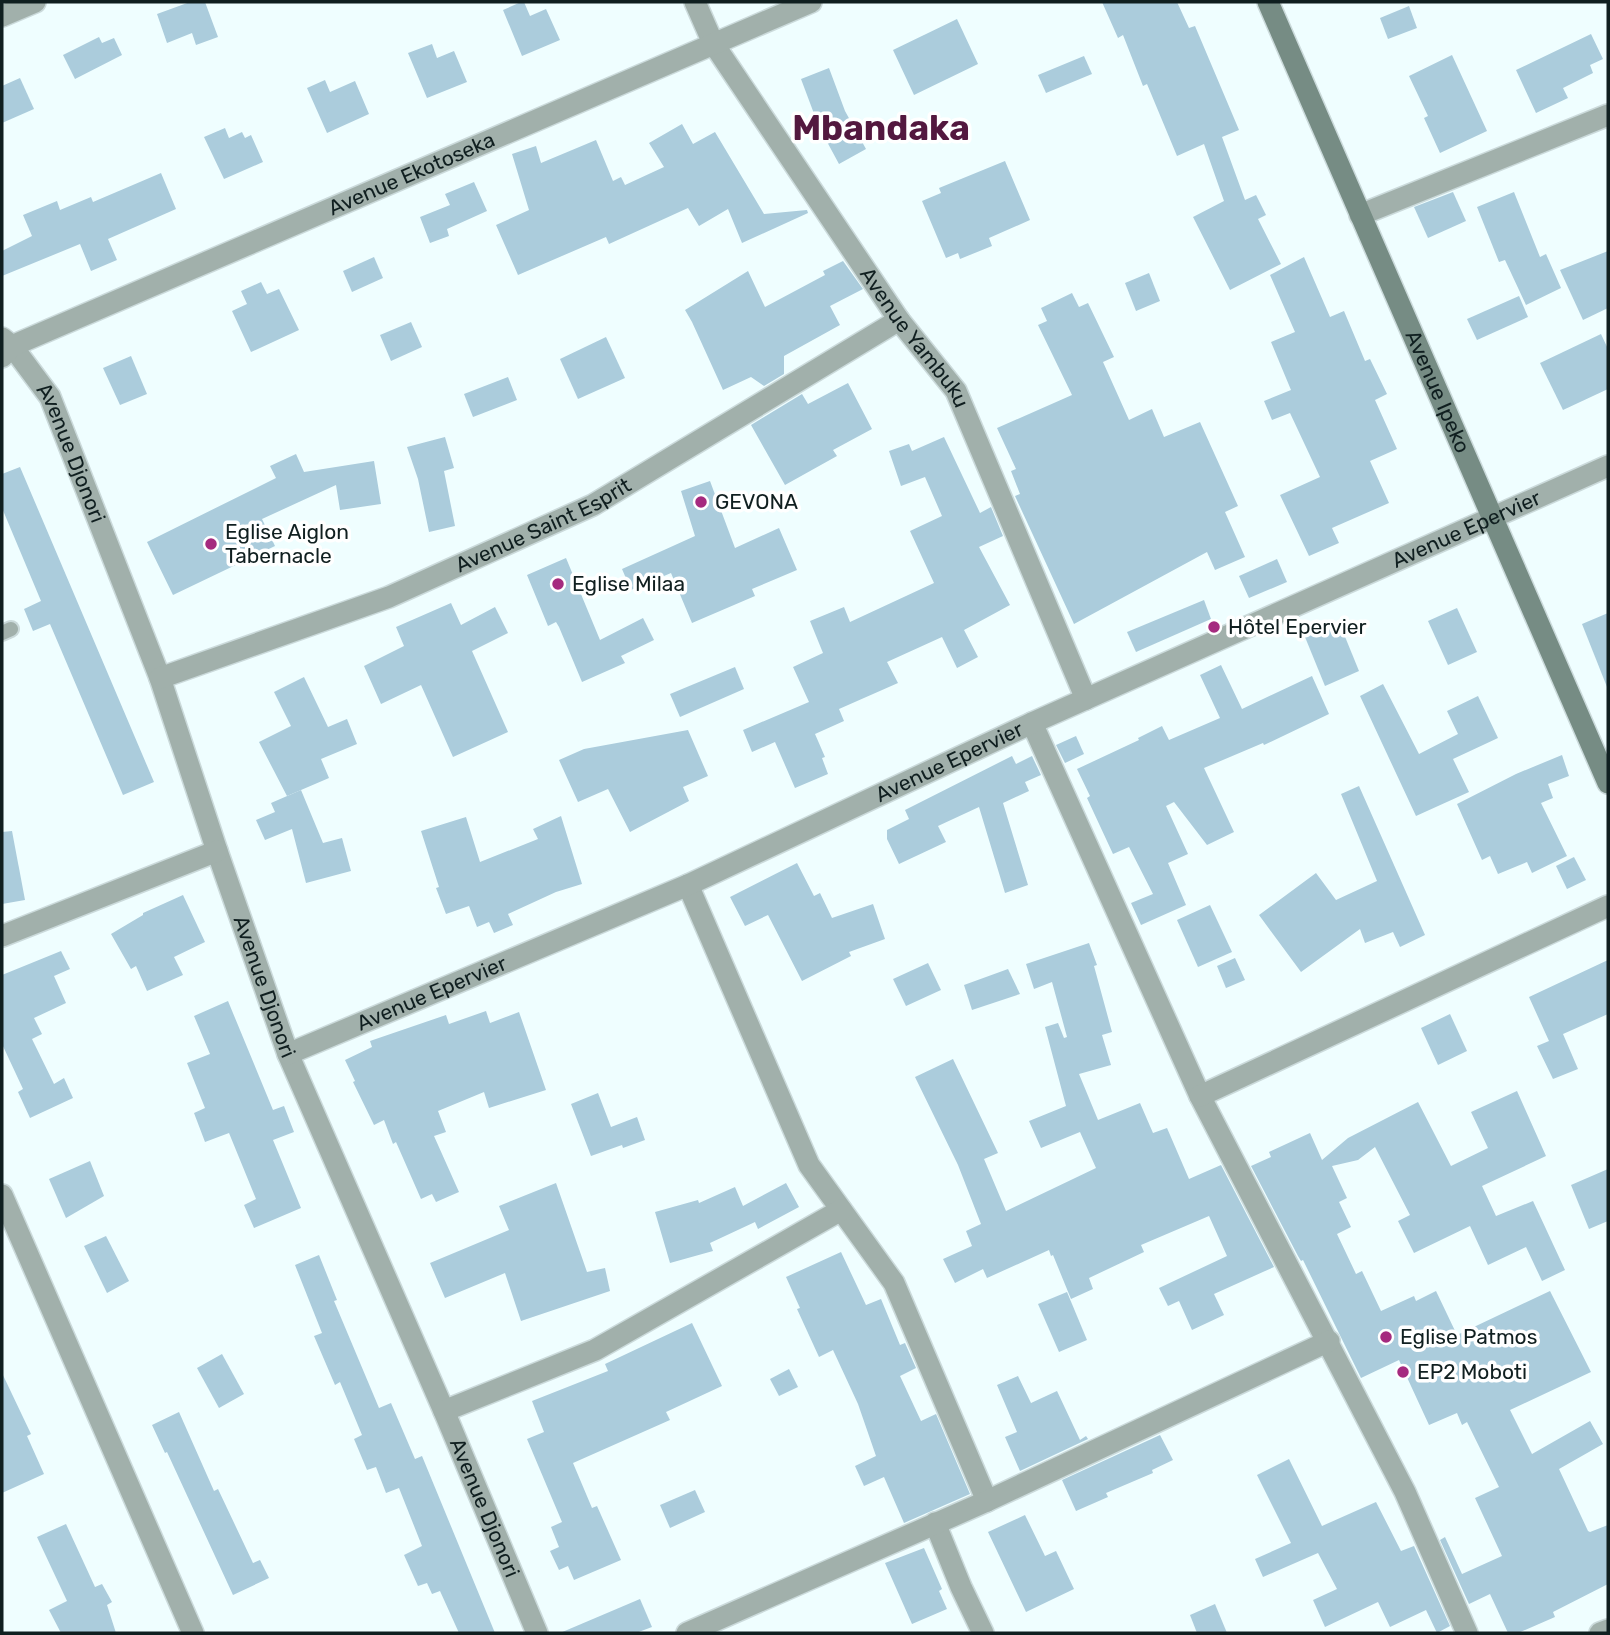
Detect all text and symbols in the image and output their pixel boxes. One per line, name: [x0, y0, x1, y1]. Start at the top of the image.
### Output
district label: Mbandaka: [792, 107, 970, 149]
street label: Avenue Ekotoseka: [324, 127, 499, 220]
street label: Avenue Yambuku: [855, 262, 975, 411]
street label: Avenue Ipeko: [1400, 326, 1476, 457]
street label: Avenue Djonori: [32, 377, 111, 526]
street label: Avenue Saint Esprit: [451, 472, 635, 577]
street label: Avenue Epervier: [1388, 485, 1544, 573]
place label: GEVONA: [715, 489, 798, 514]
marker: GEVONA: [693, 494, 709, 510]
place label: Eglise Aiglon Tabernacle: [225, 519, 349, 568]
marker: Eglise Aiglon Tabernacle: [203, 536, 219, 552]
place label: Eglise Milaa: [572, 571, 685, 596]
marker: Eglise Milaa: [550, 576, 566, 592]
place label: Hôtel Epervier: [1228, 614, 1367, 639]
marker: Hôtel Epervier: [1206, 619, 1222, 635]
street label: Avenue Epervier: [871, 716, 1027, 807]
street label: Avenue Djonori: [229, 912, 301, 1061]
street label: Avenue Epervier: [353, 950, 510, 1036]
place label: Eglise Patmos: [1400, 1324, 1537, 1349]
marker: Eglise Patmos: [1378, 1329, 1394, 1345]
place label: EP2 Moboti: [1417, 1359, 1527, 1384]
marker: EP2 Moboti: [1395, 1364, 1411, 1380]
street label: Avenue Djonori: [445, 1434, 525, 1581]

